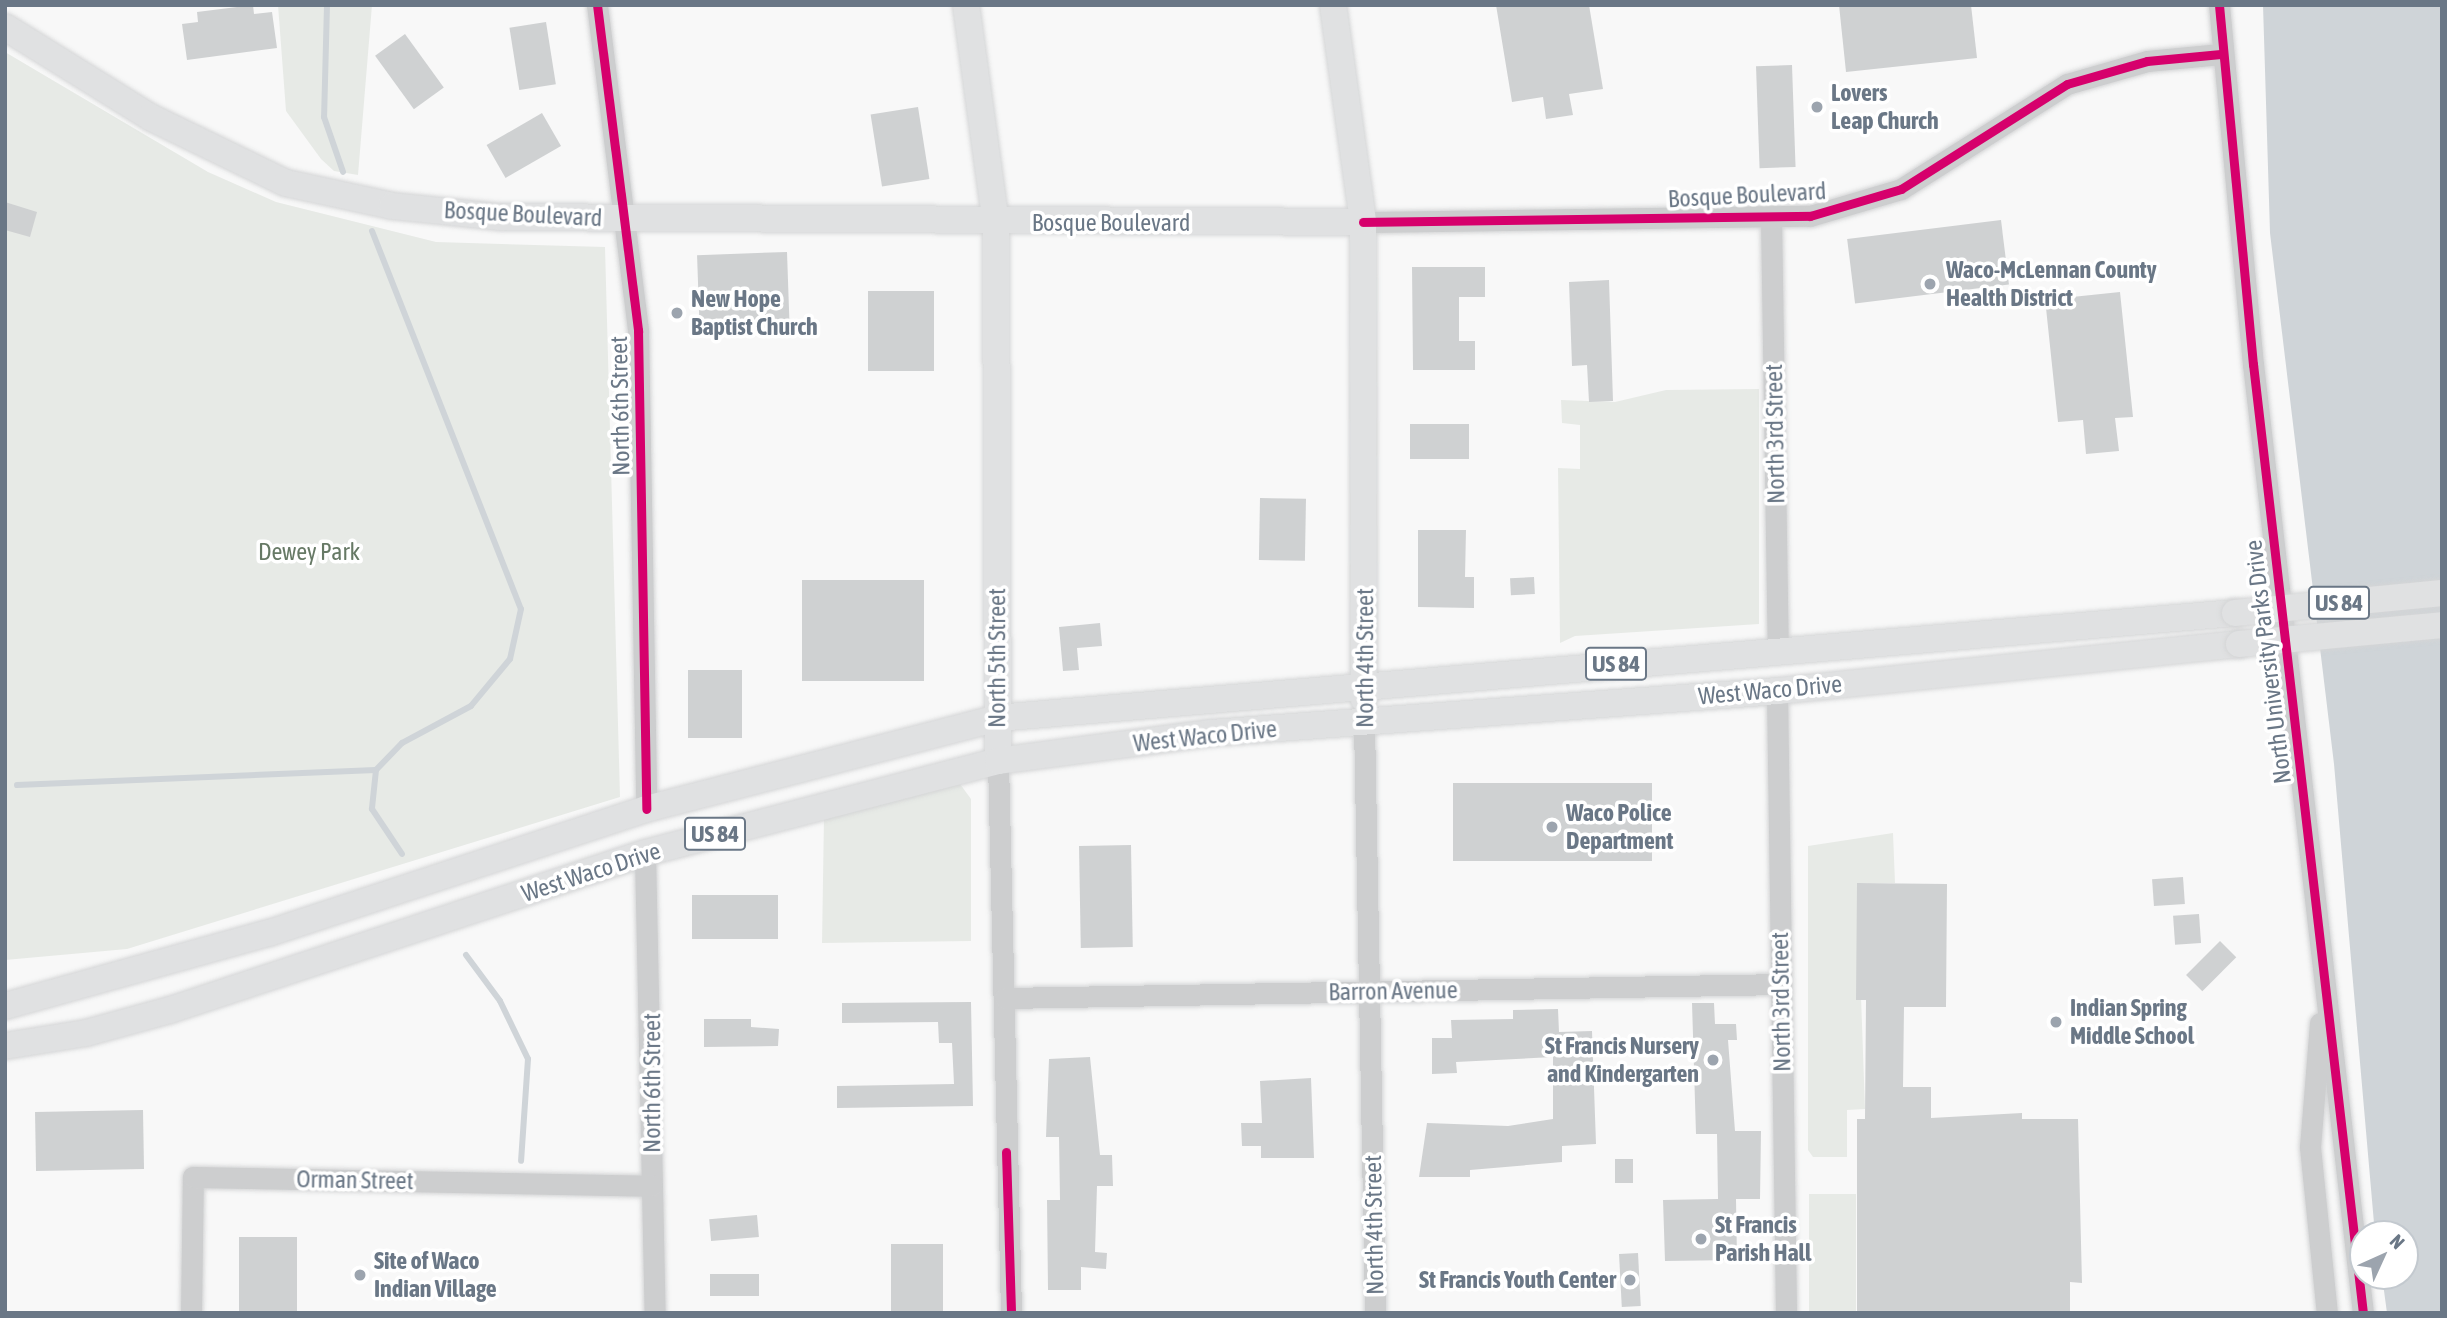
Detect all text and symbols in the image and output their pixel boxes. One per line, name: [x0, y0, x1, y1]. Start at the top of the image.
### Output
place label: Lovers Leap Church: [1831, 79, 1939, 135]
marker: Lovers Leap Church: [1809, 99, 1825, 115]
street label: Bosque Boulevard: [1667, 176, 1827, 214]
street label: Bosque Boulevard: [443, 195, 603, 233]
street label: Bosque Boulevard: [1032, 209, 1190, 237]
place label: Waco-McLennan County Health District: [1946, 256, 2157, 312]
marker: Waco-McLennan County Health District: [1920, 274, 1940, 294]
place label: New Hope Baptist Church: [691, 285, 818, 341]
marker: New Hope Baptist Church: [669, 305, 685, 321]
street label: North 6th Street: [604, 336, 636, 476]
street label: North 3rd Street: [1759, 364, 1791, 504]
park label: Dewey Park: [258, 538, 360, 566]
street label: North University Parks Drive: [2239, 538, 2297, 786]
road number: US 84: [2308, 583, 2370, 622]
street label: North 5th Street: [983, 588, 1011, 728]
street label: North 4th Street: [1351, 588, 1379, 728]
road number: US 84: [1584, 644, 1648, 684]
street label: West Waco Drive: [1697, 669, 1843, 711]
street label: West Waco Drive: [1132, 714, 1278, 758]
place label: Waco Police Department: [1566, 799, 1673, 855]
road number: US 84: [684, 814, 746, 854]
marker: Waco Police Department: [1544, 819, 1560, 835]
street label: West Waco Drive: [518, 836, 664, 908]
street label: North 3rd Street: [1765, 932, 1797, 1072]
street label: Barron Avenue: [1328, 975, 1458, 1007]
place label: Indian Spring Middle School: [2070, 994, 2194, 1050]
street label: North 6th Street: [638, 1013, 666, 1153]
marker: Indian Spring Middle School: [2048, 1014, 2064, 1030]
place label: St Francis Nursery and Kindergarten: [1545, 1032, 1699, 1088]
marker: St Francis Nursery and Kindergarten: [1705, 1052, 1721, 1068]
street label: North 4th Street: [1358, 1155, 1390, 1295]
street label: Orman Street: [296, 1165, 414, 1195]
place label: St Francis Parish Hall: [1715, 1211, 1811, 1267]
north arrow: [2349, 1220, 2419, 1290]
text: N: [2386, 1230, 2409, 1253]
marker: St Francis Parish Hall: [1693, 1231, 1709, 1247]
place label: Site of Waco Indian Village: [374, 1247, 497, 1303]
place label: St Francis Youth Center: [1419, 1266, 1616, 1294]
marker: Site of Waco Indian Village: [352, 1267, 368, 1283]
marker: St Francis Youth Center: [1622, 1272, 1638, 1288]

